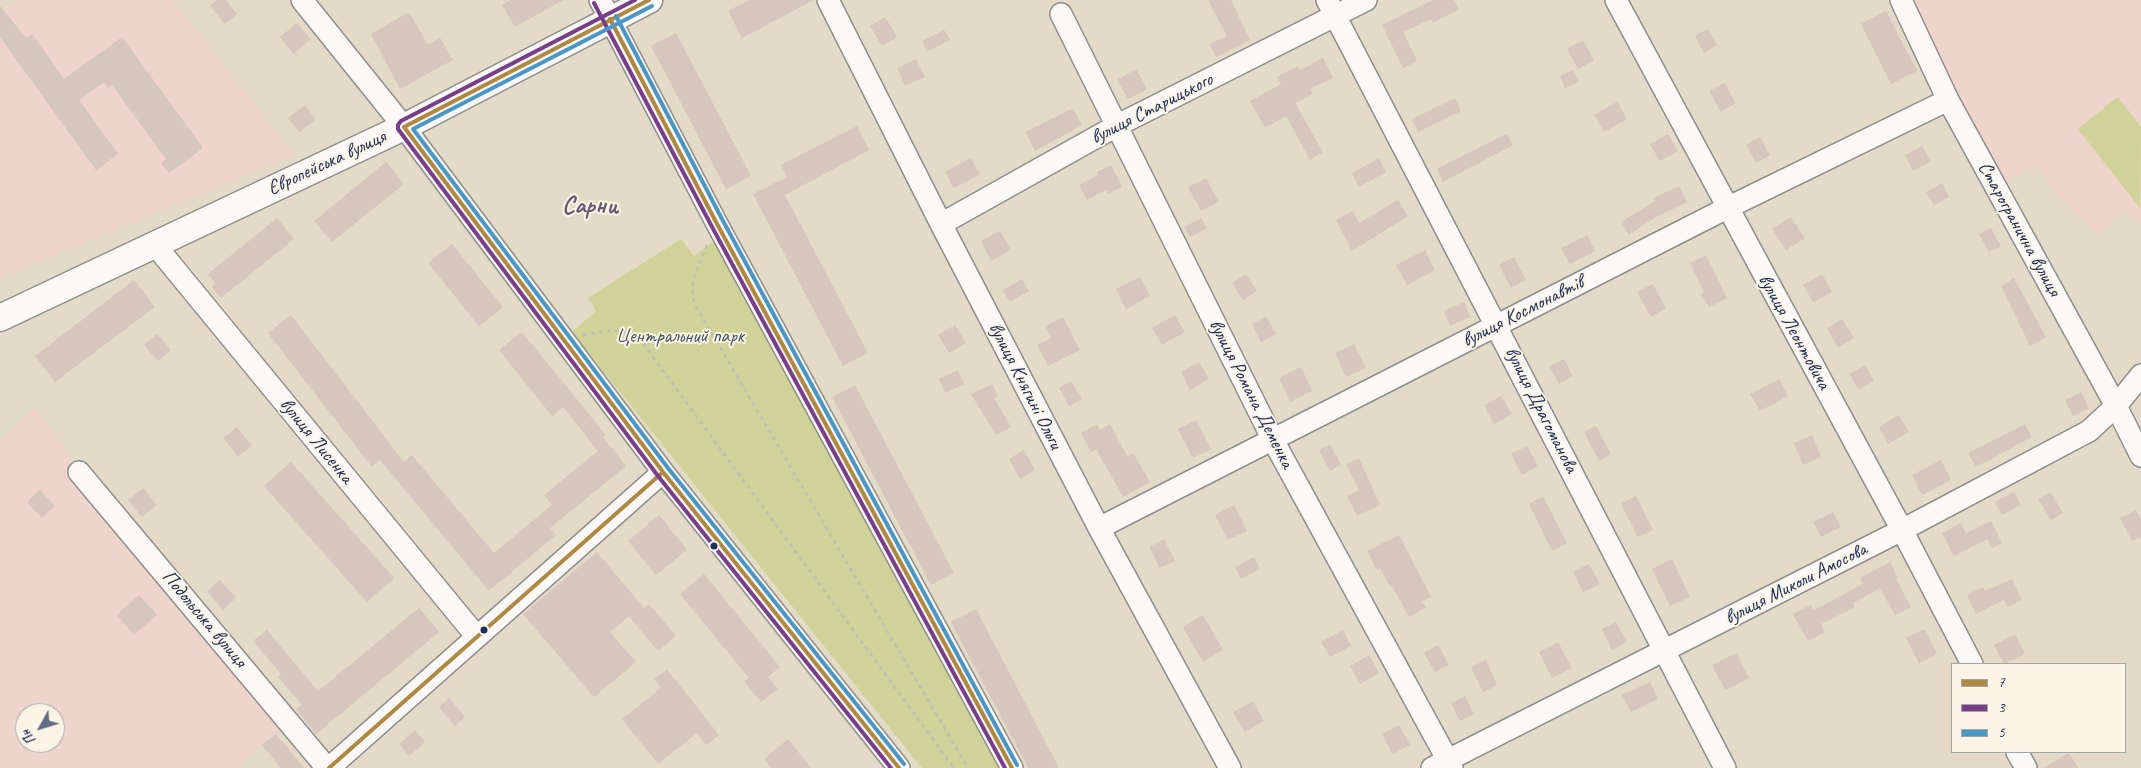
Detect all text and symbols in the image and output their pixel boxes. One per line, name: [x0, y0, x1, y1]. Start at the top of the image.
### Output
street label: вулиця Старицького: [1087, 68, 1217, 150]
street label: Європейська вулиця: [264, 125, 390, 201]
street label: Старогранична вулиця: [1972, 158, 2066, 300]
district label: Сарни: [562, 191, 618, 221]
street label: вулиця Леонтовича: [1752, 270, 1836, 394]
street label: вулиця Космонавтів: [1458, 271, 1588, 353]
street label: вулиця Романа Деменка: [1203, 315, 1299, 473]
street label: вулиця Княгині Ольги: [983, 319, 1067, 453]
park label: Центральний парк: [616, 325, 744, 349]
street label: вулиця Драгоманова: [1499, 343, 1583, 477]
street label: вулиця Лисенка: [274, 393, 358, 489]
street label: вулиця Миколи Амосова: [1721, 538, 1871, 630]
unlabelled marker: [709, 541, 719, 551]
street label: Подольська вулиця: [156, 565, 252, 673]
unlabelled marker: [479, 625, 489, 635]
legend: [1951, 663, 2126, 753]
text: 7: [1998, 673, 2005, 692]
text: 3: [1998, 698, 2005, 717]
north arrow: [15, 703, 65, 753]
text: 5: [1998, 723, 2005, 742]
text: Пн: [18, 726, 40, 748]

